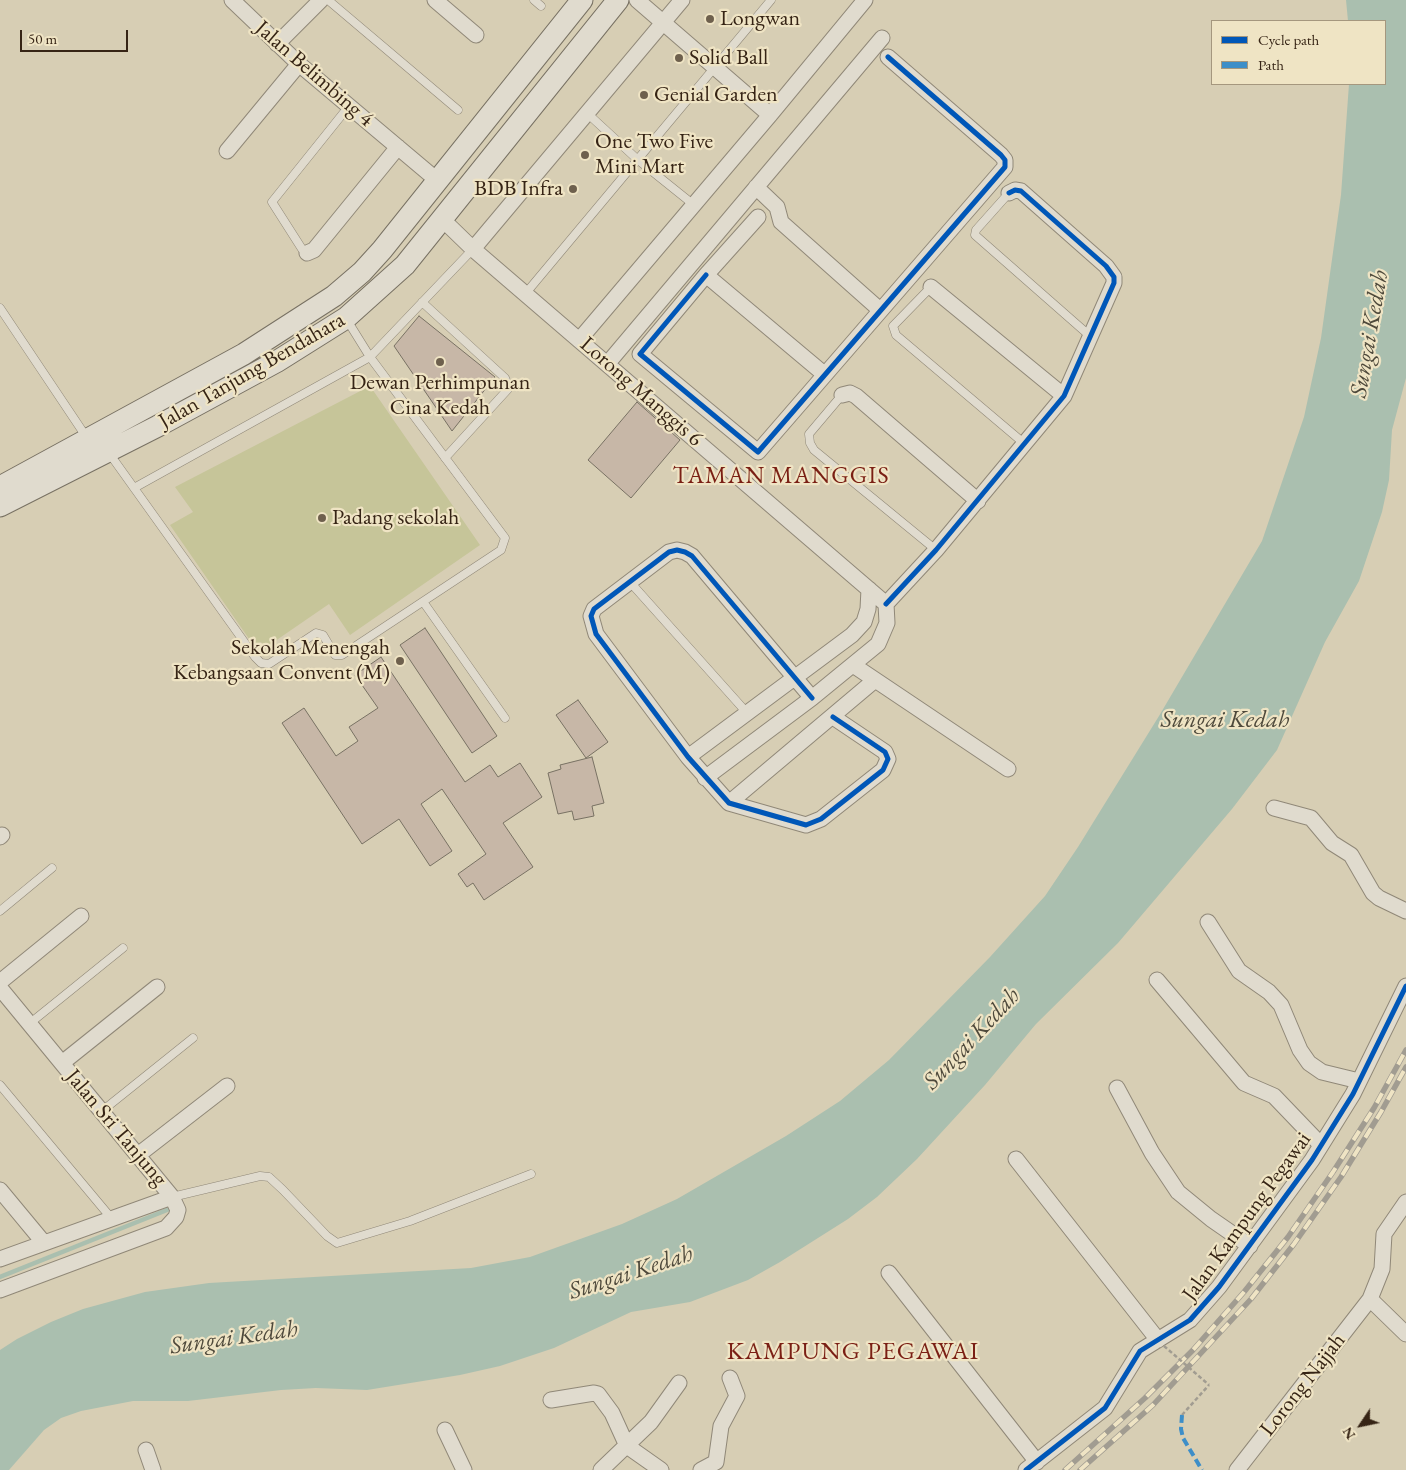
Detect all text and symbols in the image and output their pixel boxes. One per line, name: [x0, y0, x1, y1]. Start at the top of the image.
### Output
place label: Longwan: [720, 6, 800, 32]
marker: Longwan: [704, 13, 716, 25]
street label: Jalan Belimbing 4: [249, 15, 379, 133]
scale bar: [22, 20, 130, 52]
legend: [1211, 20, 1386, 85]
text: 50 m: [28, 29, 57, 48]
text: Cycle path: [1258, 30, 1319, 49]
place label: Solid Ball: [689, 45, 768, 71]
marker: Solid Ball: [673, 52, 685, 64]
text: Path: [1258, 55, 1284, 74]
place label: Genial Garden: [654, 82, 778, 108]
marker: Genial Garden: [638, 89, 650, 101]
place label: One Two Five Mini Mart: [595, 129, 713, 180]
marker: One Two Five Mini Mart: [579, 149, 591, 161]
place label: BDB Infra: [474, 176, 563, 202]
marker: BDB Infra: [567, 183, 579, 195]
water label: Sungai Kedah: [1345, 268, 1395, 400]
street label: Jalan Tanjung Bendahara: [154, 307, 350, 435]
street label: Lorong Manggis 6: [574, 332, 708, 452]
marker: Dewan Perhimpunan Cina Kedah: [434, 356, 446, 368]
place label: Dewan Perhimpunan Cina Kedah: [350, 370, 530, 422]
district label: TAMAN MANGGIS: [671, 462, 891, 490]
place label: Padang sekolah: [332, 505, 459, 531]
marker: Padang sekolah: [316, 512, 328, 524]
place label: Sekolah Menengah Kebangsaan Convent (M): [173, 635, 390, 686]
marker: Sekolah Menengah Kebangsaan Convent (M): [394, 655, 406, 667]
water label: Sungai Kedah: [1161, 706, 1289, 734]
water label: Sungai Kedah: [918, 982, 1026, 1096]
street label: Jalan Sri Tanjung: [60, 1064, 172, 1192]
street label: Jalan Kampung Pegawai: [1177, 1127, 1317, 1307]
water label: Sungai Kedah: [565, 1239, 697, 1307]
water label: Sungai Kedah: [168, 1315, 300, 1361]
street label: Lorong Najjah: [1255, 1328, 1351, 1442]
district label: KAMPUNG PEGAWAI: [725, 1337, 981, 1367]
north arrow: [1336, 1400, 1386, 1450]

